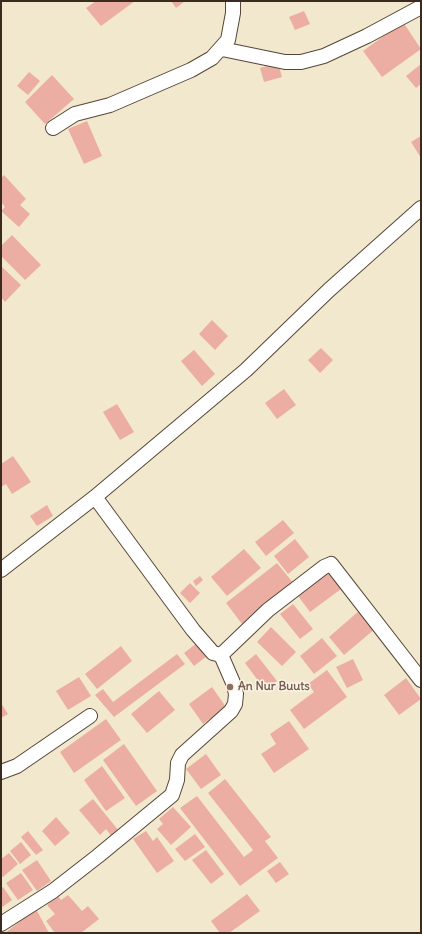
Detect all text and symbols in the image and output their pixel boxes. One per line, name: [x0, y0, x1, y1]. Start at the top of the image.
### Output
place label: An Nur Buuts: [238, 680, 310, 694]
marker: An Nur Buuts: [225, 682, 235, 692]

